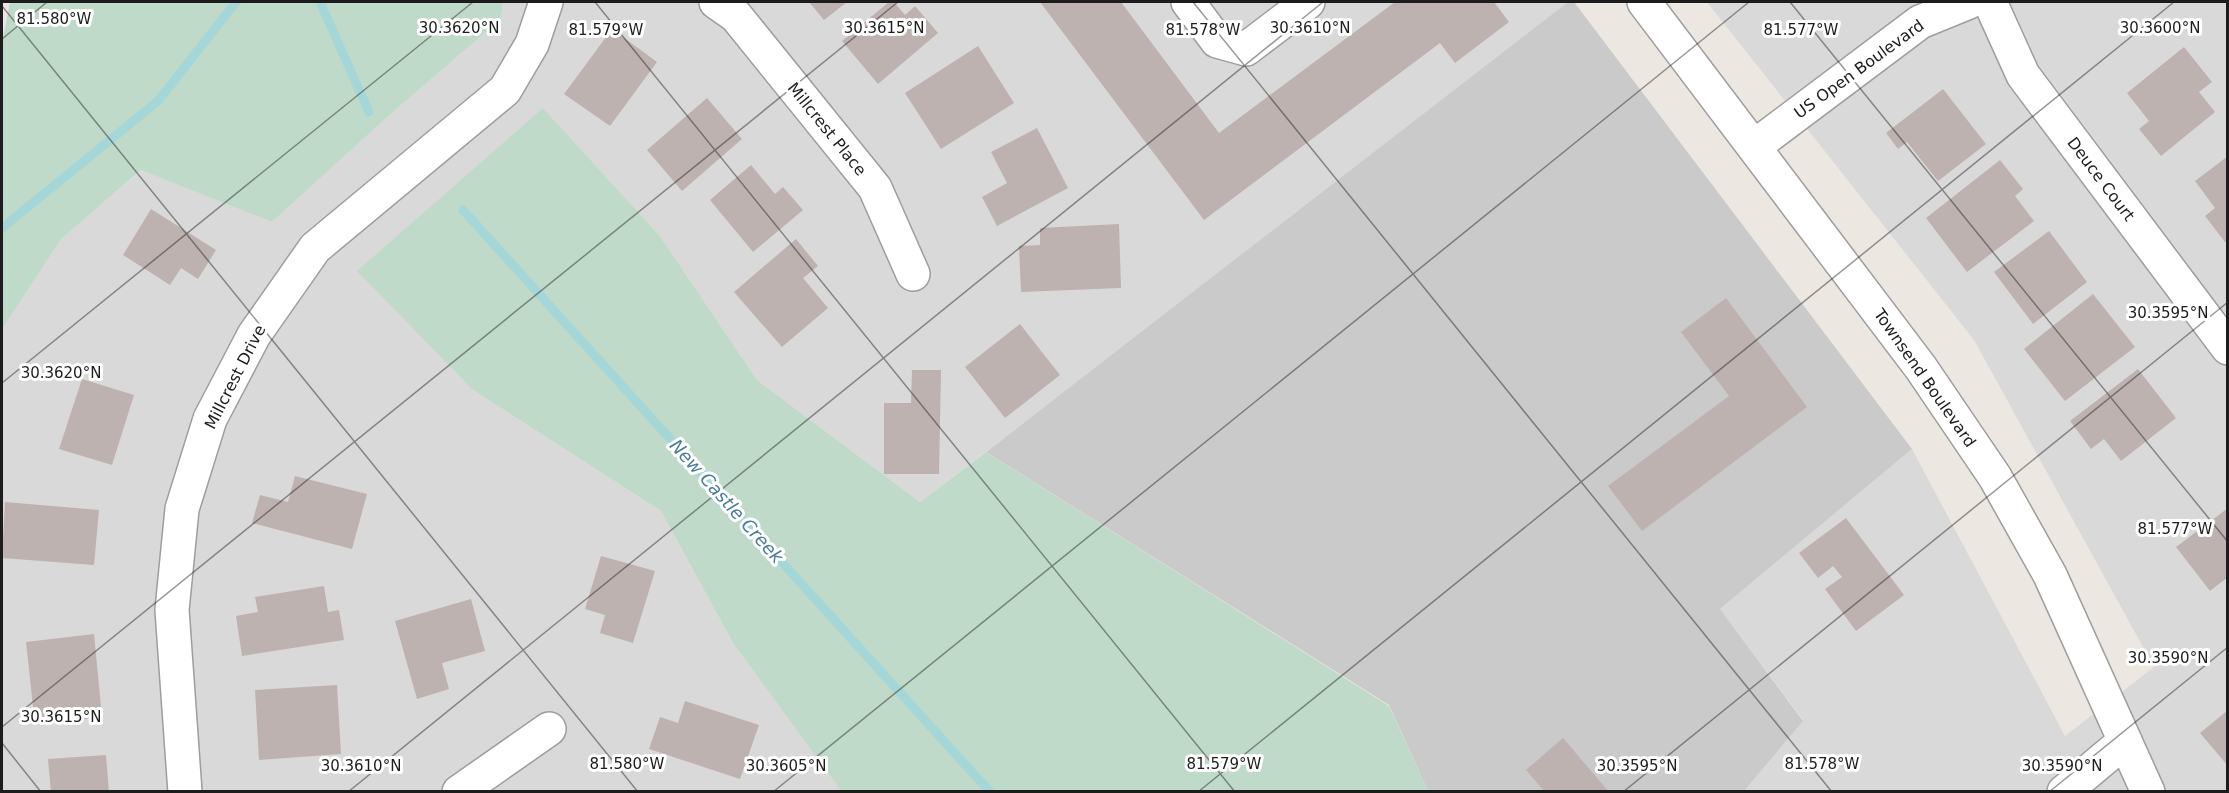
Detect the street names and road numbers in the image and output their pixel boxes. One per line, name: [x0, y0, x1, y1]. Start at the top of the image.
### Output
street label: US Open Boulevard: [1790, 16, 1928, 122]
street label: Millcrest Place: [784, 79, 870, 179]
street label: Deuce Court: [2063, 133, 2139, 225]
street label: Townsend Boulevard: [1869, 304, 1980, 451]
street label: Millcrest Drive: [201, 322, 269, 432]

